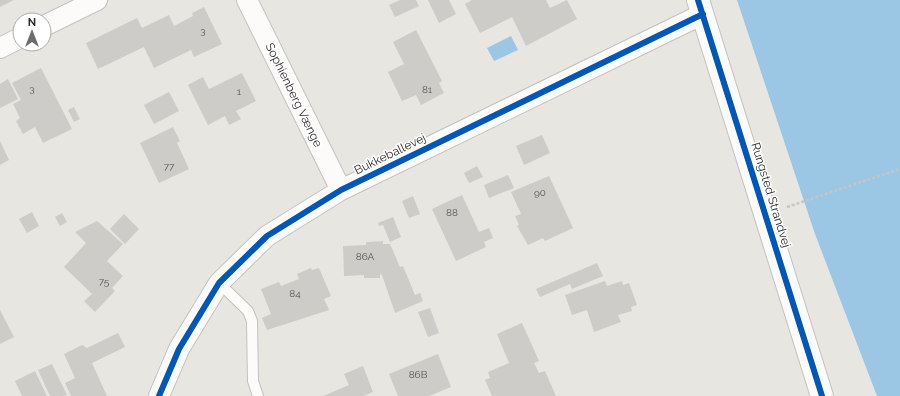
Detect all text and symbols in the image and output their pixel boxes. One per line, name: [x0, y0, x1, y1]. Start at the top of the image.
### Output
north arrow: [12, 12, 52, 52]
text: N: [28, 16, 36, 29]
house number: 3: [200, 25, 206, 36]
street label: Sophienberg Vænge: [263, 41, 325, 149]
house number: 3: [29, 83, 35, 94]
house number: 81: [422, 84, 433, 95]
house number: 1: [237, 86, 242, 97]
street label: Bukkeballevej: [352, 131, 428, 177]
street label: Rungsted Strandvej: [748, 141, 794, 249]
house number: 77: [164, 161, 175, 172]
house number: 90: [534, 187, 546, 198]
house number: 88: [446, 207, 458, 218]
house number: 86A: [356, 251, 375, 262]
house number: 75: [99, 276, 110, 287]
house number: 84: [289, 288, 301, 299]
house number: 86B: [409, 369, 428, 380]

